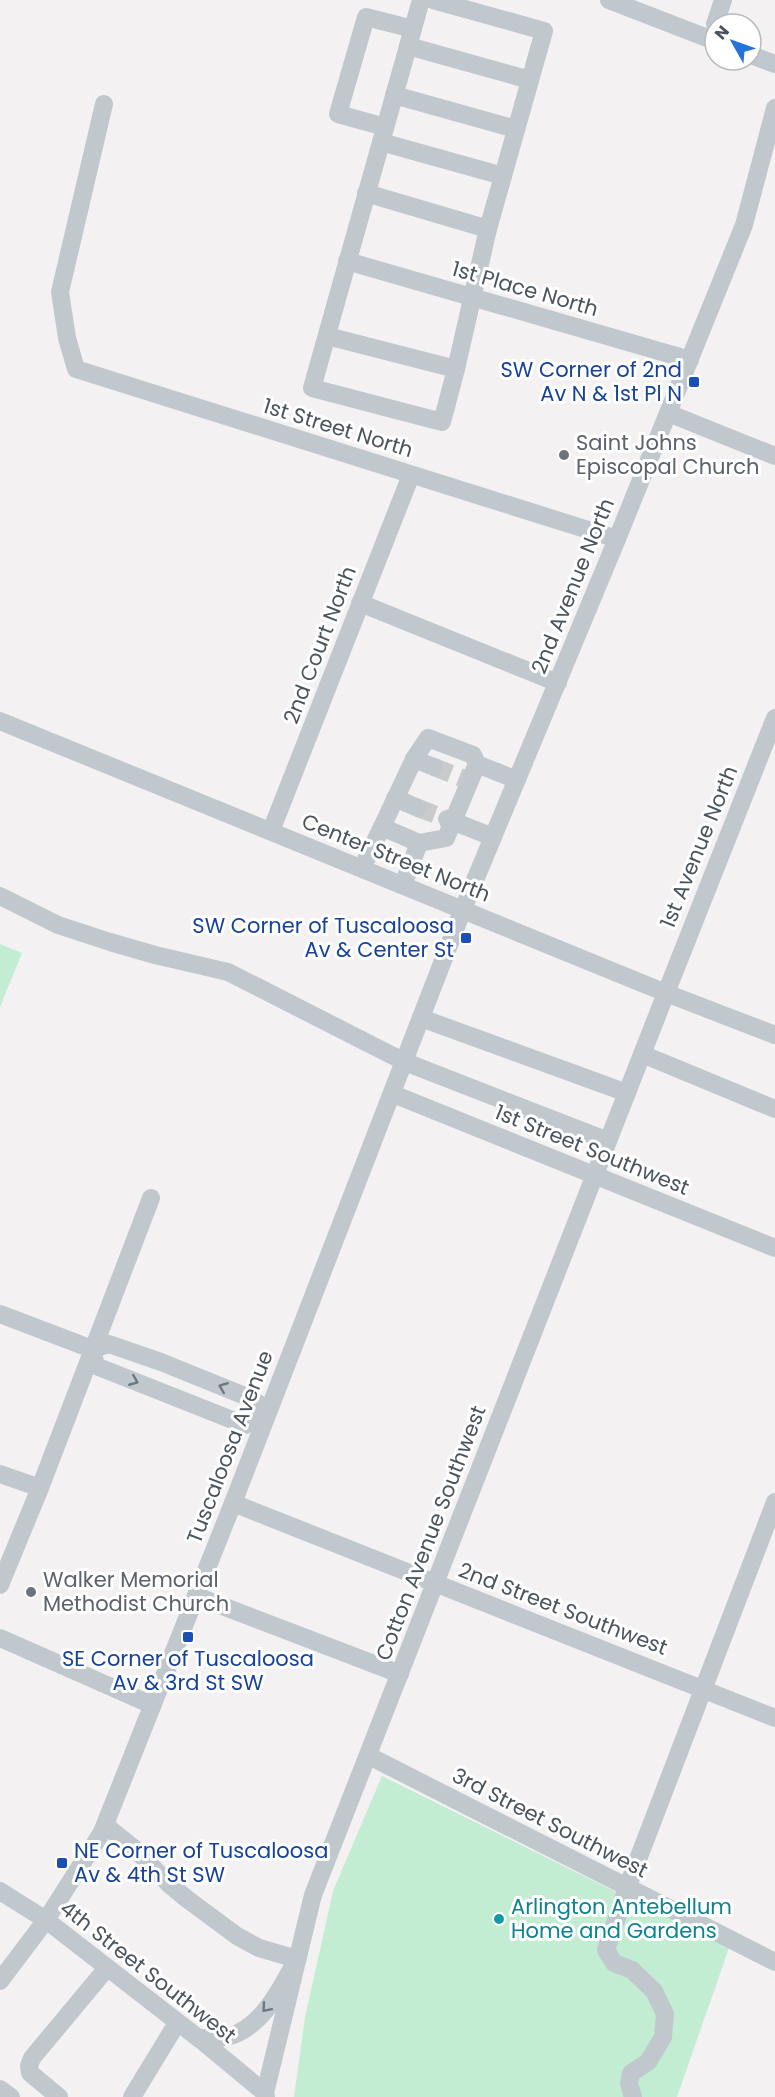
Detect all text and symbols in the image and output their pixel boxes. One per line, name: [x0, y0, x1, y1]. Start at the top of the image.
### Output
north arrow: [703, 12, 763, 72]
text: N: [709, 21, 735, 45]
street label: 1st Place North: [449, 254, 602, 323]
place label: SW Corner of 2nd Av N & 1st Pl N: [501, 355, 682, 408]
marker: SW Corner of 2nd Av N & 1st Pl N: [687, 375, 701, 389]
street label: 1st Street North: [260, 391, 417, 464]
place label: Saint Johns Episcopal Church: [576, 428, 760, 481]
marker: Saint Johns Episcopal Church: [557, 448, 571, 462]
street label: 2nd Avenue North: [524, 494, 621, 678]
street label: 2nd Court North: [276, 562, 363, 728]
street label: 1st Avenue North: [653, 761, 744, 932]
street label: Center Street North: [298, 806, 495, 909]
place label: SW Corner of Tuscaloosa Av & Center St: [192, 911, 454, 964]
marker: SW Corner of Tuscaloosa Av & Center St: [459, 931, 473, 945]
street label: 1st Street Southwest: [491, 1097, 694, 1202]
street label: Tuscaloosa Avenue: [179, 1346, 280, 1547]
one-way arrow: [128, 1374, 139, 1386]
one-way arrow: [218, 1382, 229, 1394]
street label: Cotton Avenue Southwest: [368, 1401, 493, 1665]
street label: 2nd Street Southwest: [455, 1555, 672, 1662]
place label: Walker Memorial Methodist Church: [43, 1565, 229, 1618]
marker: Walker Memorial Methodist Church: [24, 1585, 38, 1599]
marker: SE Corner of Tuscaloosa Av & 3rd St SW: [181, 1630, 195, 1644]
place label: SE Corner of Tuscaloosa Av & 3rd St SW: [62, 1644, 314, 1697]
street label: 3rd Street Southwest: [447, 1761, 653, 1885]
place label: NE Corner of Tuscaloosa Av & 4th St SW: [74, 1836, 328, 1889]
marker: NE Corner of Tuscaloosa Av & 4th St SW: [55, 1856, 69, 1870]
place label: Arlington Antebellum Home and Gardens: [511, 1892, 732, 1945]
street label: 4th Street Southwest: [54, 1894, 242, 2050]
marker: Arlington Antebellum Home and Gardens: [492, 1912, 506, 1926]
one-way arrow: [262, 2002, 273, 2012]

